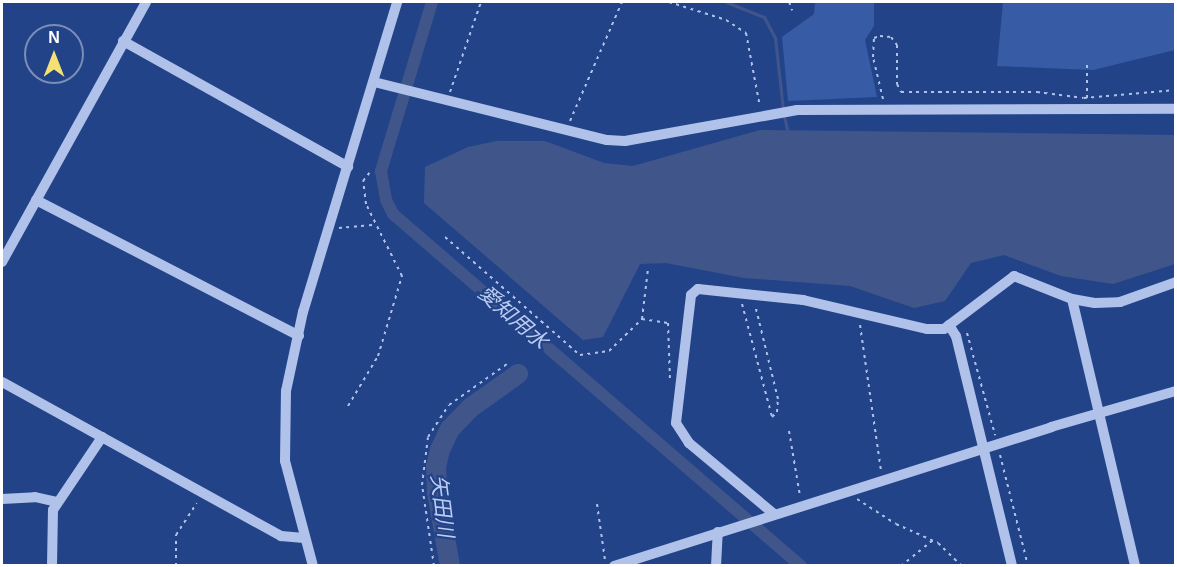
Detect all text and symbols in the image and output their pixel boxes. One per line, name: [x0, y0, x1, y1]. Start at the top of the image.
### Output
north arrow: [24, 24, 84, 84]
text: N: [48, 29, 60, 46]
water label: 愛知用水: [473, 280, 553, 354]
water label: 矢田川: [426, 473, 458, 539]

